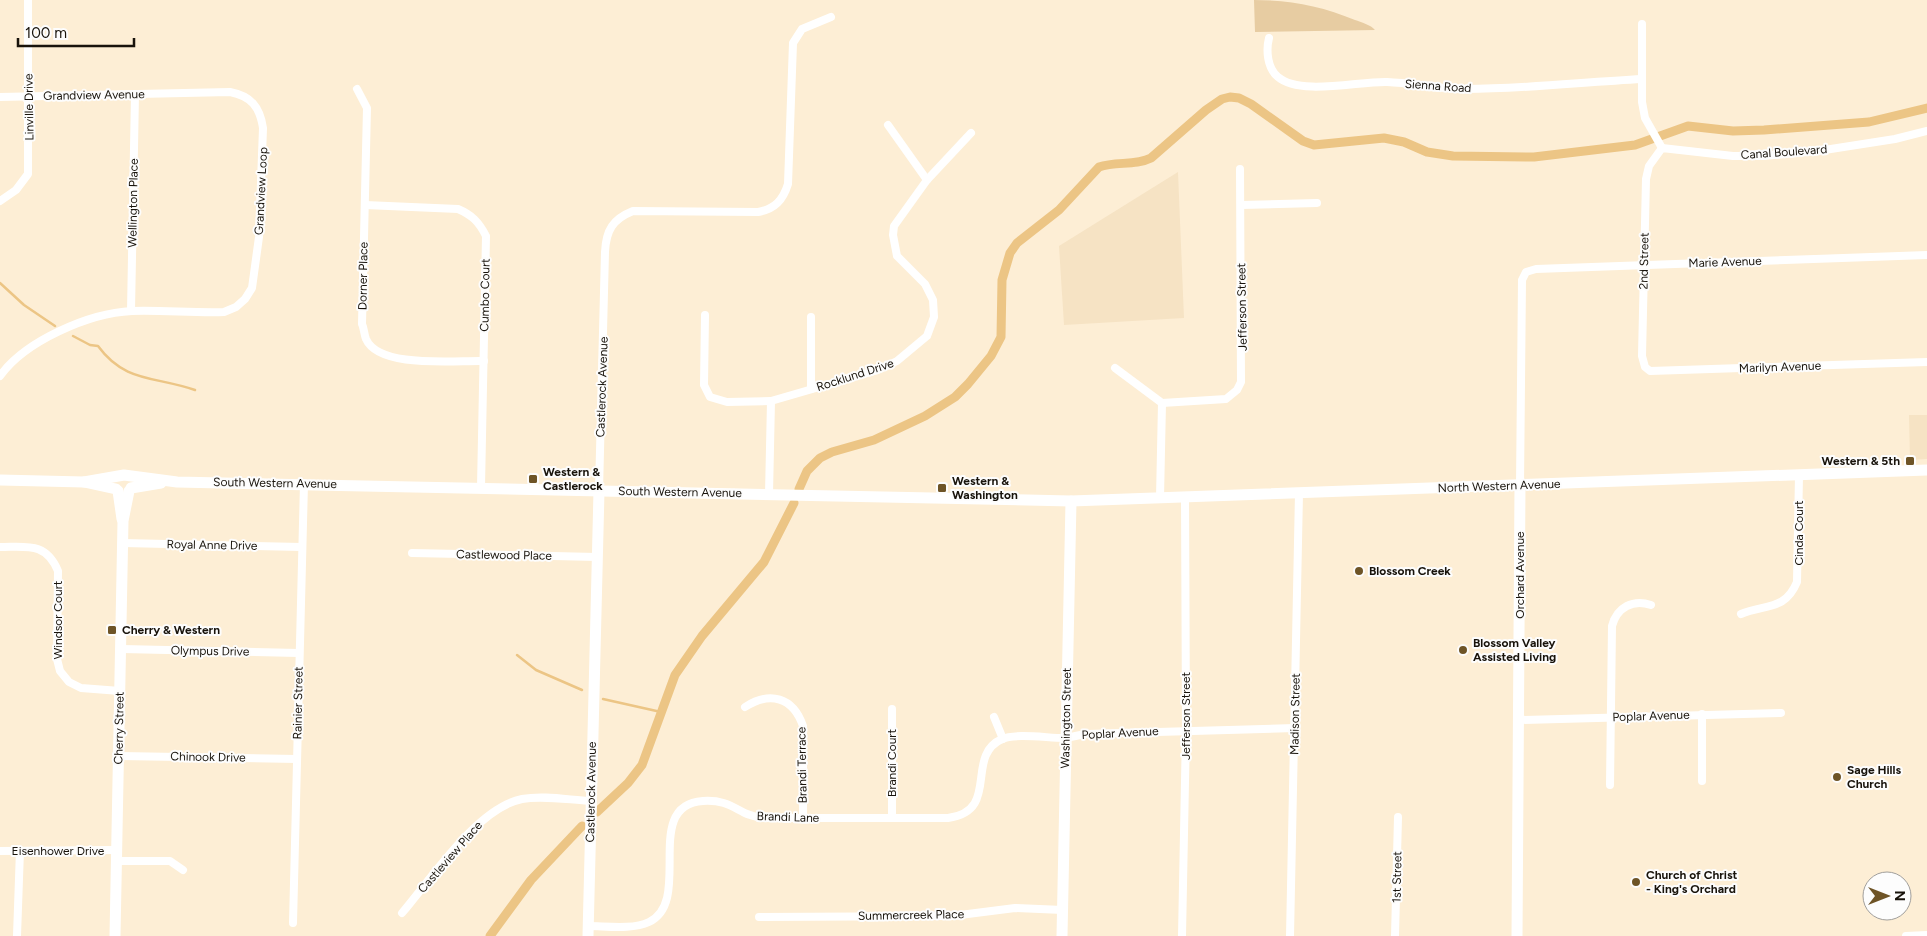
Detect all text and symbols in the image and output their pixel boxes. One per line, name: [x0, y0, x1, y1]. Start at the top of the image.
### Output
scale bar: [18, 15, 134, 47]
text: 100 m: [25, 24, 67, 42]
street label: Linville Drive: [21, 73, 37, 141]
street label: Sienna Road: [1404, 77, 1472, 95]
street label: Grandview Avenue: [43, 87, 145, 103]
street label: Canal Boulevard: [1740, 142, 1828, 162]
street label: Grandview Loop: [252, 147, 270, 235]
street label: Wellington Place: [125, 158, 141, 248]
street label: 2nd Street: [1637, 232, 1652, 290]
street label: Dorner Place: [355, 241, 371, 310]
street label: Marie Avenue: [1688, 254, 1762, 270]
street label: Cumbo Court: [477, 258, 493, 332]
street label: Jefferson Street: [1234, 262, 1250, 351]
street label: Castlerock Avenue: [593, 336, 611, 438]
street label: Rocklund Drive: [815, 356, 896, 394]
street label: Marilyn Avenue: [1739, 359, 1822, 375]
place label: Western & 5th: [1822, 454, 1900, 468]
marker: Western & 5th: [1904, 455, 1916, 467]
place label: Western & Castlerock: [543, 465, 603, 493]
marker: Western & Castlerock: [527, 473, 539, 485]
place label: Western & Washington: [952, 474, 1018, 502]
street label: South Western Avenue: [213, 475, 337, 491]
street label: North Western Avenue: [1437, 477, 1561, 495]
marker: Western & Washington: [936, 482, 948, 494]
street label: South Western Avenue: [618, 484, 742, 500]
street label: Cinda Court: [1792, 500, 1806, 566]
street label: Orchard Avenue: [1513, 531, 1527, 619]
street label: Royal Anne Drive: [166, 537, 258, 553]
street label: Castlewood Place: [456, 547, 552, 563]
place label: Blossom Creek: [1369, 564, 1451, 578]
marker: Blossom Creek: [1353, 565, 1365, 577]
street label: Windsor Court: [51, 580, 65, 659]
place label: Cherry & Western: [122, 623, 220, 637]
marker: Cherry & Western: [106, 624, 118, 636]
place label: Blossom Valley Assisted Living: [1473, 636, 1556, 664]
street label: Olympus Drive: [171, 643, 250, 659]
marker: Blossom Valley Assisted Living: [1457, 644, 1469, 656]
street label: Rainier Street: [290, 666, 306, 740]
street label: Washington Street: [1058, 667, 1074, 768]
street label: Jefferson Street: [1179, 672, 1193, 760]
street label: Madison Street: [1287, 672, 1303, 755]
street label: Cherry Street: [111, 691, 127, 765]
street label: Poplar Avenue: [1612, 708, 1690, 724]
street label: Poplar Avenue: [1081, 724, 1159, 742]
street label: Brandi Terrace: [794, 726, 810, 803]
street label: Brandi Court: [885, 729, 899, 797]
street label: Castlerock Avenue: [583, 741, 599, 843]
street label: Chinook Drive: [170, 749, 246, 765]
place label: Sage Hills Church: [1847, 763, 1901, 791]
marker: Sage Hills Church: [1831, 771, 1843, 783]
street label: Brandi Lane: [756, 809, 820, 825]
street label: Castleview Place: [415, 818, 485, 896]
street label: Eisenhower Drive: [12, 844, 105, 858]
street label: 1st Street: [1390, 851, 1404, 903]
place label: Church of Christ - King's Orchard: [1646, 868, 1738, 896]
north arrow: [1862, 871, 1912, 921]
marker: Church of Christ - King's Orchard: [1630, 876, 1642, 888]
text: N: [1891, 891, 1908, 901]
street label: Summercreek Place: [858, 907, 965, 923]

